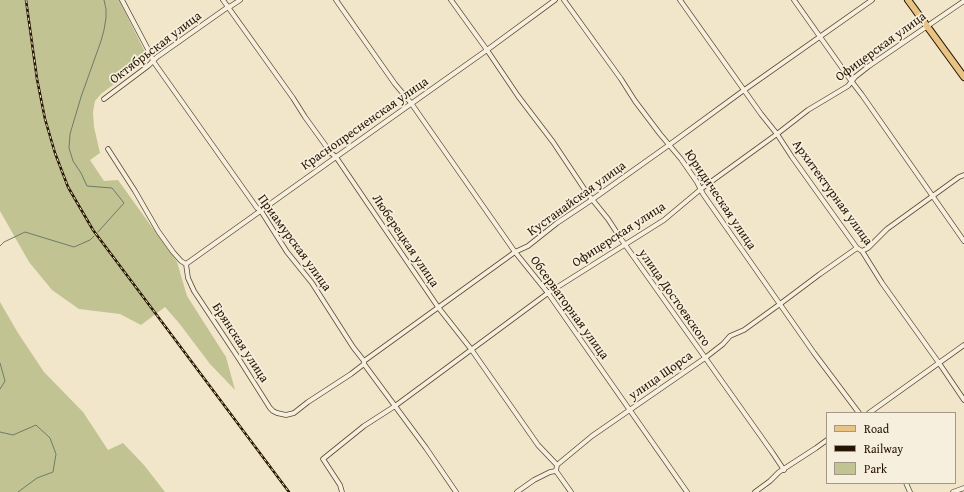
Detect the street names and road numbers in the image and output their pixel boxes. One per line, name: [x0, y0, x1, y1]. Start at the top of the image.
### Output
street label: Октябрьская улица: [107, 8, 205, 88]
street label: Офицерская улица: [833, 9, 929, 85]
street label: Краснопресненская улица: [298, 74, 432, 174]
street label: Архитектурная улица: [788, 137, 876, 249]
street label: Юридическая улица: [681, 147, 759, 253]
street label: Кустанайская улица: [525, 158, 629, 240]
street label: Приамурская улица: [254, 192, 334, 294]
street label: Люберецкая улица: [368, 192, 442, 290]
street label: Офицерская улица: [569, 199, 669, 271]
street label: улица Достоевского: [635, 246, 713, 350]
street label: Обсерваторная улица: [526, 253, 612, 363]
street label: Брянская улица: [208, 300, 272, 386]
street label: улица Щорса: [626, 348, 696, 404]

